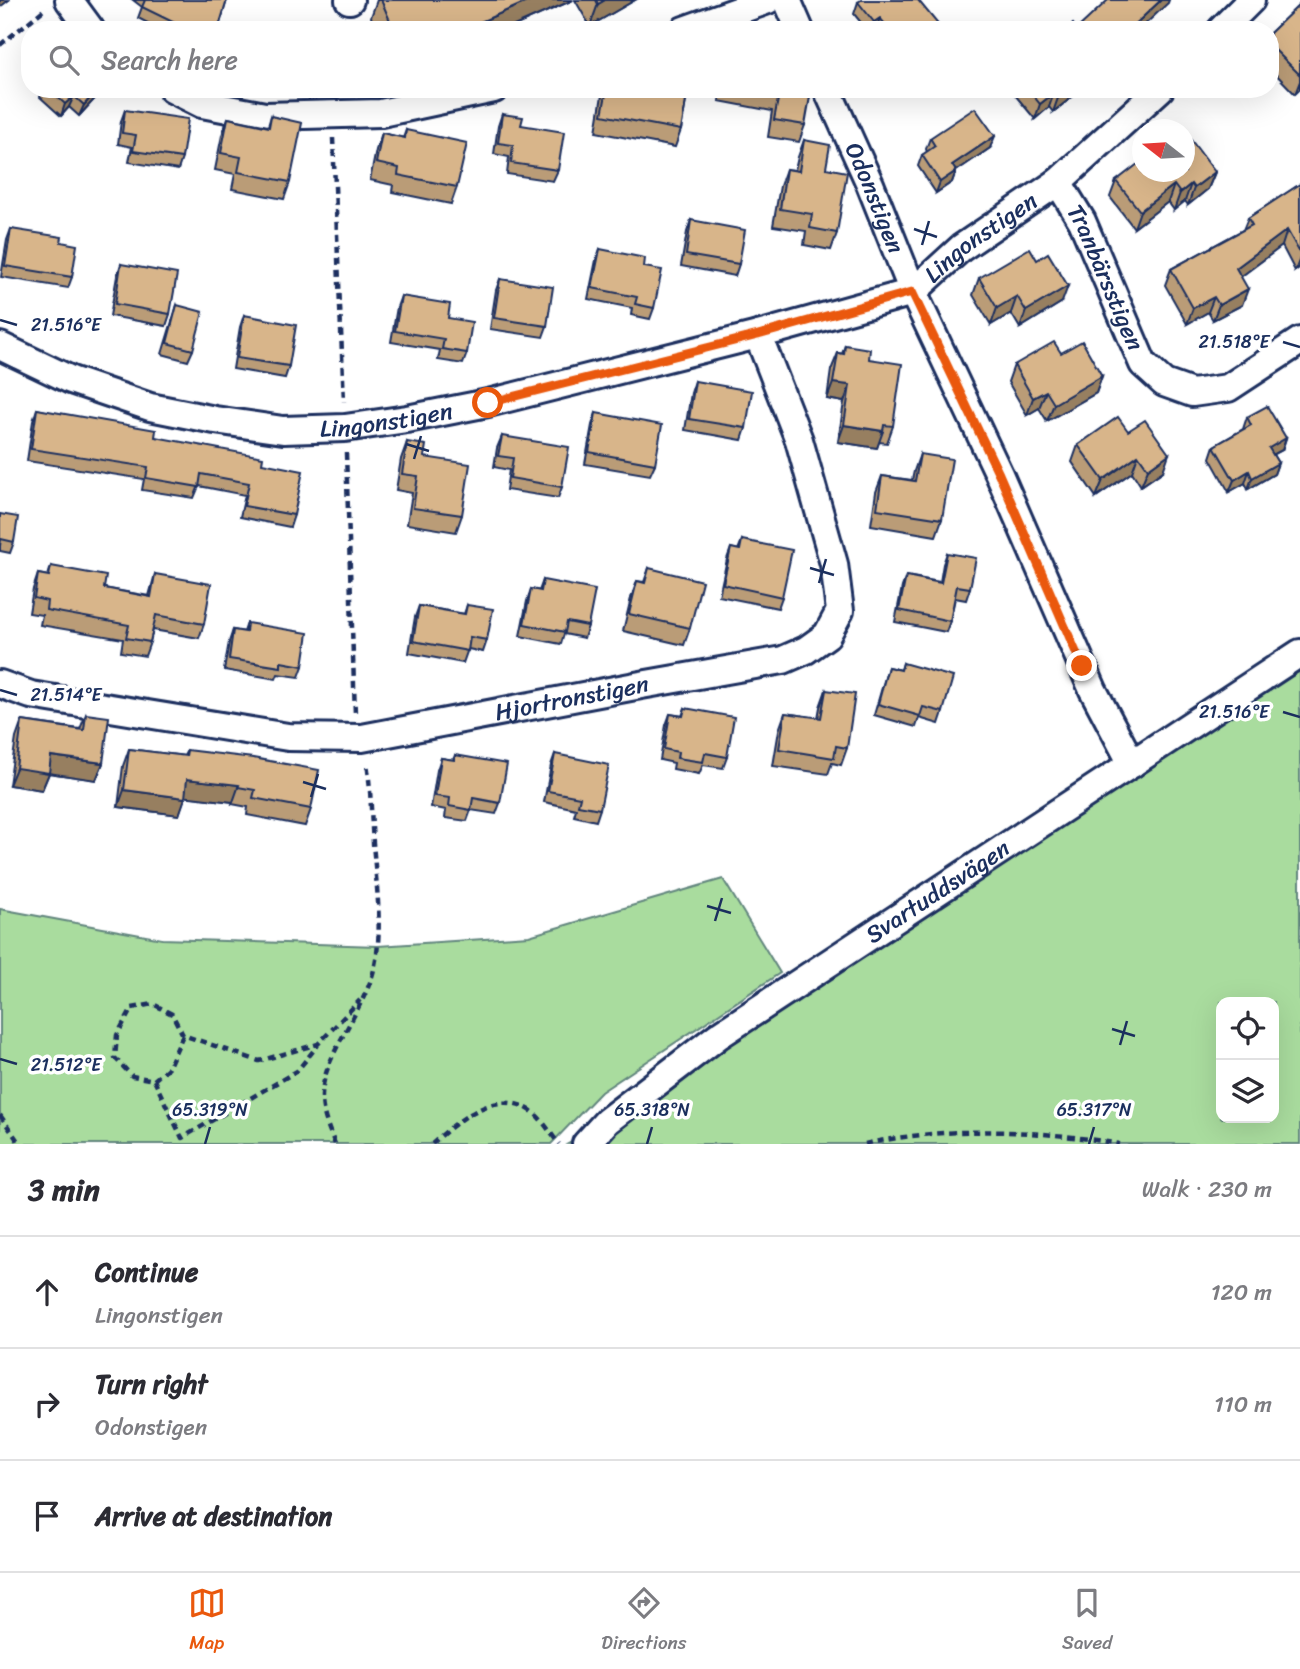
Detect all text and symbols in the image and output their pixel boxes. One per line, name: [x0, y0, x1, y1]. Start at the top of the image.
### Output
search box: [21, 21, 1279, 98]
text: Search here: [101, 37, 238, 83]
icon: search: [45, 41, 83, 79]
north arrow: [1132, 119, 1195, 182]
street label: Odonstigen: [833, 135, 917, 260]
street label: Lingonstigen: [914, 181, 1046, 294]
street label: Tranbärsstigen: [1055, 196, 1156, 357]
text: 21.516°E: [31, 309, 102, 341]
text: 21.518°E: [1199, 326, 1270, 358]
route start: [472, 387, 503, 418]
street label: Lingonstigen: [319, 389, 456, 450]
route end: [1066, 650, 1097, 681]
street label: Hjortronstigen: [491, 663, 652, 733]
text: 21.514°E: [30, 679, 103, 711]
text: 21.516°E: [1199, 696, 1270, 728]
street label: Svartuddsvägen: [857, 828, 1019, 955]
map controls: [1216, 997, 1279, 1123]
button: locate: [1216, 997, 1279, 1060]
text: 21.512°E: [31, 1049, 102, 1081]
button: layers: [1216, 1060, 1279, 1123]
text: 65.319°N: [172, 1094, 248, 1126]
text: 65.318°N: [614, 1094, 690, 1126]
text: 65.317°N: [1057, 1094, 1132, 1126]
text: 3 min: [28, 1163, 100, 1217]
text: Walk · 230 m: [1142, 1169, 1272, 1210]
text: Continue: [95, 1249, 198, 1295]
text: 120 m: [1211, 1272, 1272, 1313]
icon: ahead: [28, 1273, 66, 1311]
text: Lingonstigen: [95, 1295, 223, 1336]
text: Turn right: [95, 1361, 208, 1407]
text: 110 m: [1214, 1384, 1272, 1425]
icon: right: [28, 1385, 66, 1423]
text: Odonstigen: [95, 1407, 207, 1448]
text: Arrive at destination: [95, 1493, 332, 1539]
icon: arrive: [28, 1497, 66, 1535]
tab: Map: [188, 1584, 226, 1659]
tab: Directions: [601, 1584, 687, 1659]
tab: Saved: [1062, 1584, 1112, 1659]

